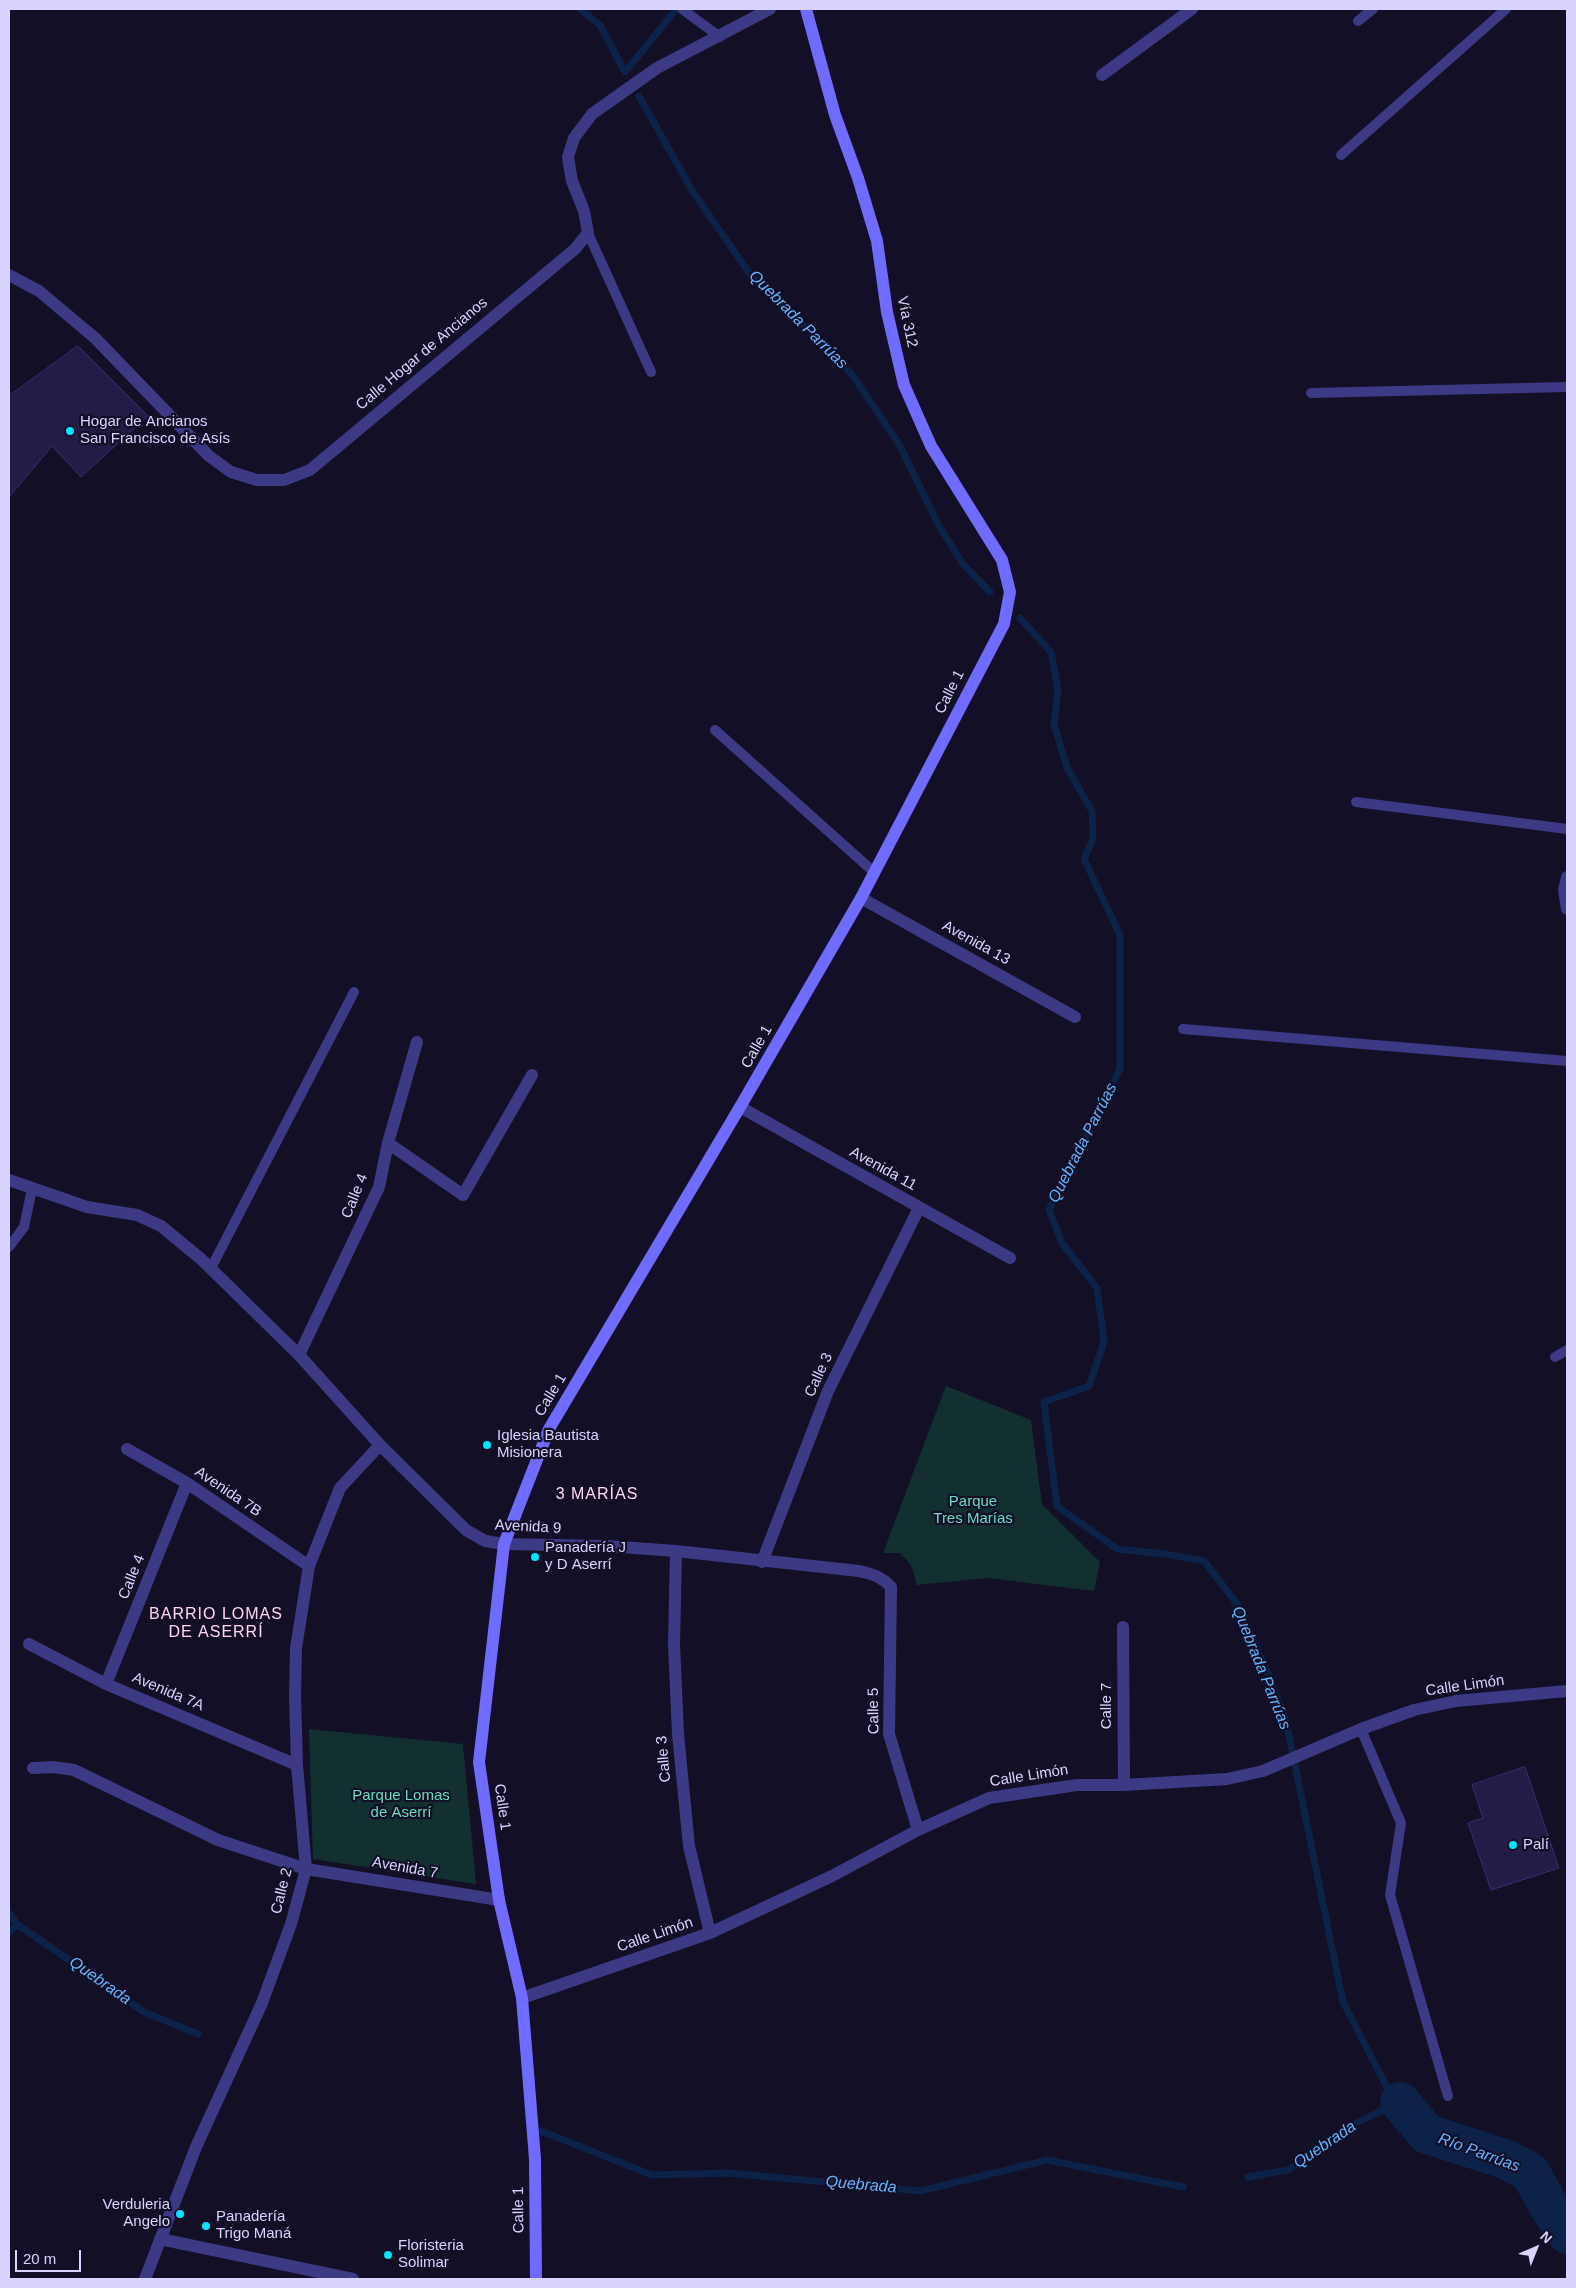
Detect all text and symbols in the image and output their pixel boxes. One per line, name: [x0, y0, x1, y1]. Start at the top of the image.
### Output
water label: Quebrada Parrúas: [745, 267, 851, 373]
street label: Calle Hogar de Ancianos: [353, 294, 491, 414]
street label: Vía 312: [893, 295, 921, 349]
place label: Hogar de Ancianos San Francisco de Asís: [80, 413, 230, 448]
marker: Hogar de Ancianos San Francisco de Asís: [64, 425, 76, 437]
street label: Calle 1: [931, 667, 969, 717]
street label: Avenida 13: [939, 917, 1013, 969]
street label: Calle 1: [738, 1022, 776, 1072]
water label: Quebrada Parrúas: [1045, 1080, 1121, 1206]
street label: Avenida 11: [846, 1143, 920, 1195]
street label: Calle 4: [338, 1171, 372, 1221]
street label: Calle 3: [801, 1350, 837, 1400]
street label: Calle 1: [531, 1370, 571, 1420]
place label: Iglesia Bautista Misionera: [497, 1427, 599, 1462]
marker: Iglesia Bautista Misionera: [481, 1439, 493, 1451]
street label: Avenida 7B: [191, 1463, 265, 1521]
district label: 3 MARÍAS: [555, 1485, 639, 1505]
park label: Parque Tres Marías: [933, 1493, 1013, 1528]
street label: Avenida 9: [494, 1516, 562, 1538]
place label: Panadería J y D Aserrí: [545, 1539, 626, 1574]
marker: Panadería J y D Aserrí: [529, 1551, 541, 1563]
street label: Calle 4: [115, 1552, 149, 1602]
water label: Quebrada Parrúas: [1227, 1603, 1295, 1733]
district label: BARRIO LOMAS DE ASERRÍ: [148, 1605, 284, 1643]
street label: Avenida 7A: [129, 1669, 207, 1715]
street label: Calle Limón: [1425, 1672, 1505, 1700]
street label: Calle 7: [1098, 1683, 1116, 1729]
street label: Calle 5: [865, 1688, 883, 1734]
street label: Calle 3: [653, 1735, 675, 1783]
street label: Calle Limón: [988, 1761, 1070, 1791]
street label: Calle 1: [490, 1783, 514, 1831]
park label: Parque Lomas de Aserrí: [352, 1787, 450, 1822]
place label: Palí: [1523, 1836, 1549, 1854]
marker: Palí: [1507, 1839, 1519, 1851]
street label: Avenida 7: [371, 1853, 439, 1883]
street label: Calle 2: [268, 1866, 296, 1916]
street label: Calle Limón: [615, 1914, 695, 1956]
water label: Quebrada: [65, 1953, 135, 2009]
water label: Quebrada: [1290, 2117, 1360, 2173]
water label: Río Parrúas: [1436, 2129, 1522, 2177]
water label: Quebrada: [825, 2172, 897, 2198]
street label: Calle 1: [510, 2187, 528, 2233]
place label: Verduleria Angelo: [102, 2196, 170, 2231]
marker: Verduleria Angelo: [174, 2208, 186, 2220]
place label: Panadería Trigo Maná: [216, 2208, 291, 2243]
marker: Panadería Trigo Maná: [200, 2220, 212, 2232]
north arrow: [1511, 2223, 1561, 2273]
text: N: [1537, 2228, 1556, 2246]
place label: Floristeria Solimar: [398, 2237, 464, 2272]
scale bar: [18, 2240, 84, 2272]
marker: Floristeria Solimar: [382, 2249, 394, 2261]
text: 20 m: [23, 2250, 56, 2267]

